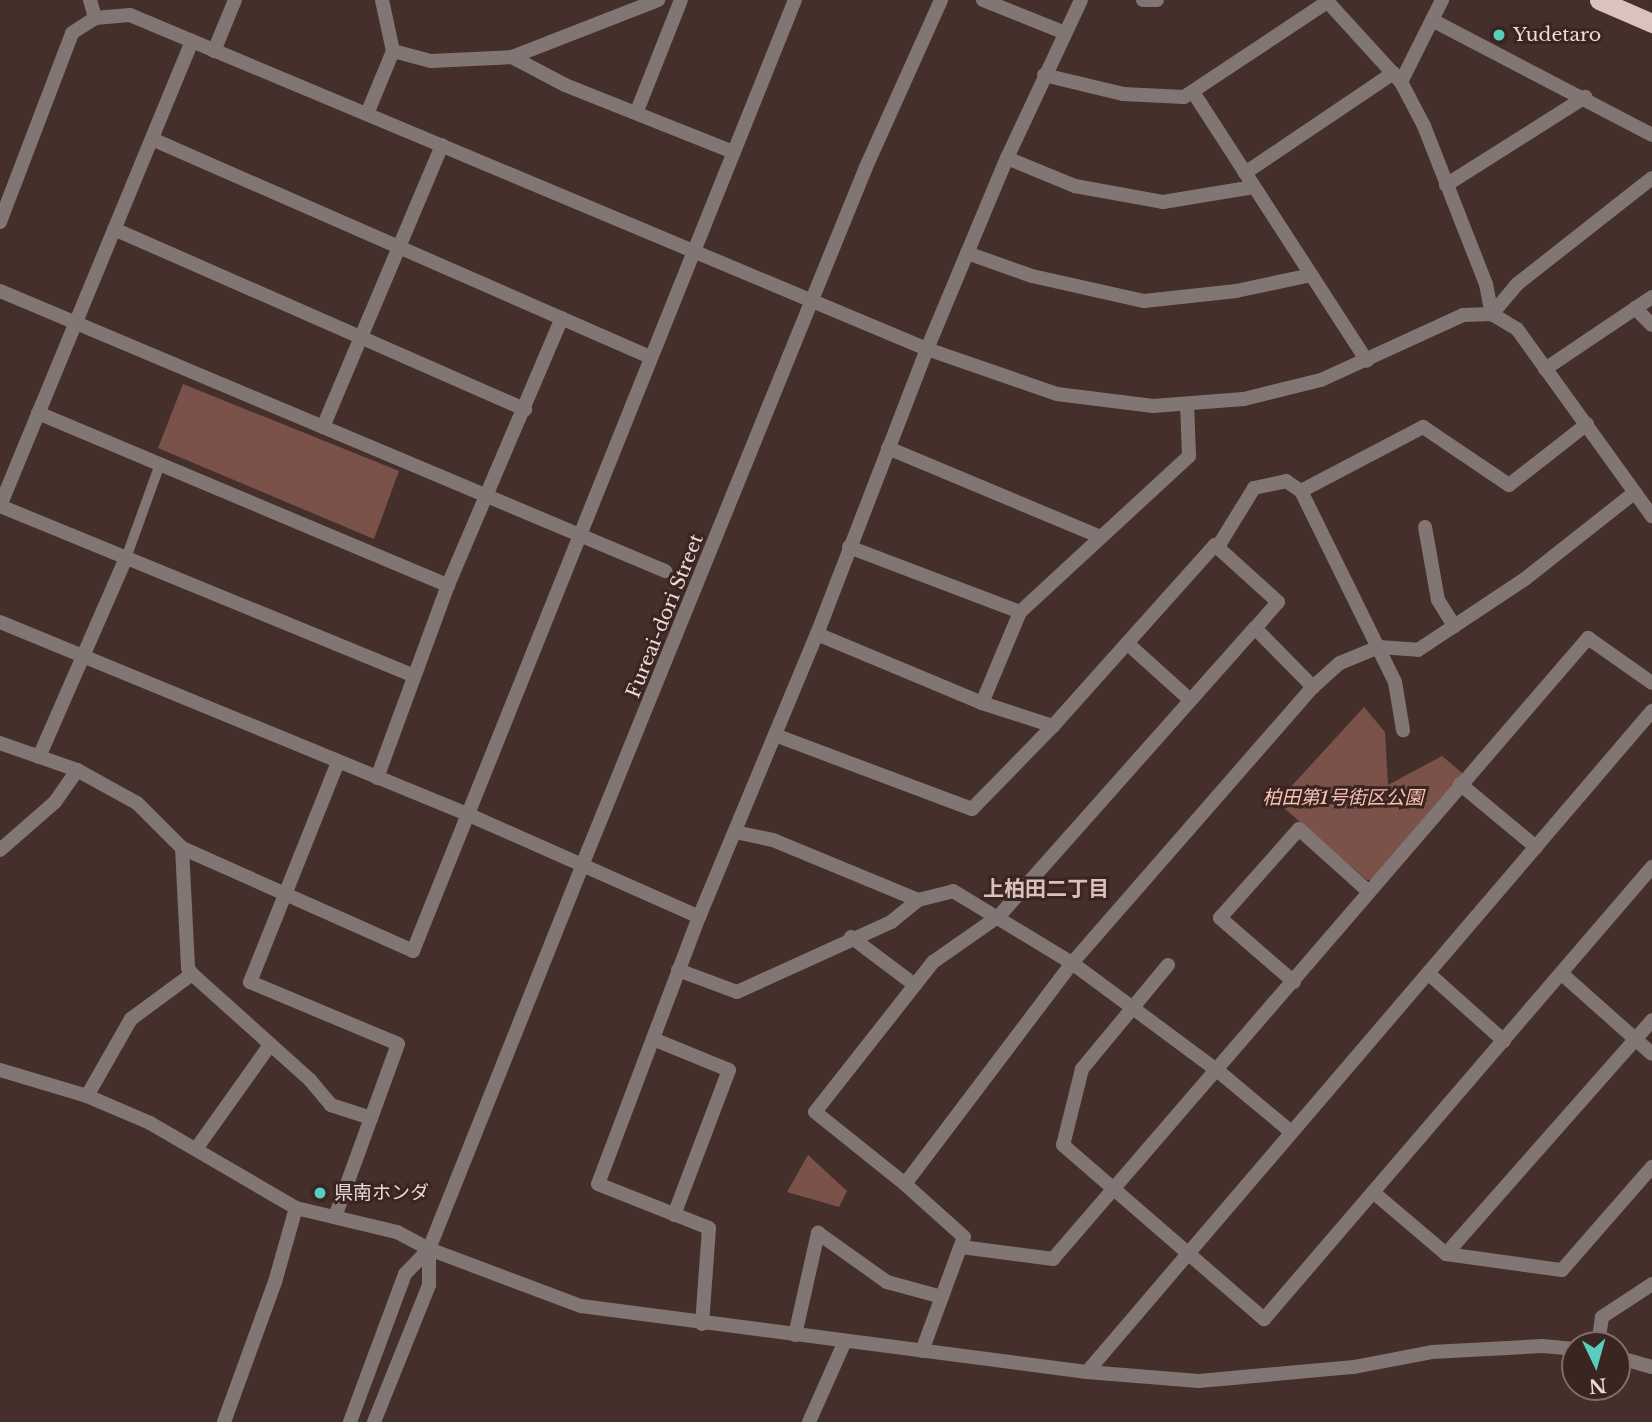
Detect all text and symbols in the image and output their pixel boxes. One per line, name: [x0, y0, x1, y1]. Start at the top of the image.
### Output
place label: Yudetaro: [1513, 24, 1601, 46]
marker: Yudetaro: [1491, 27, 1507, 43]
street label: Fureai-dori Street: [622, 531, 708, 701]
park label: 柏田第1号街区公園: [1262, 787, 1424, 809]
district label: 上柏田二丁目: [983, 876, 1109, 902]
place label: 県南ホンダ: [334, 1182, 429, 1204]
marker: 県南ホンダ: [312, 1185, 328, 1201]
north arrow: [1561, 1331, 1631, 1401]
text: N: [1588, 1373, 1608, 1398]

